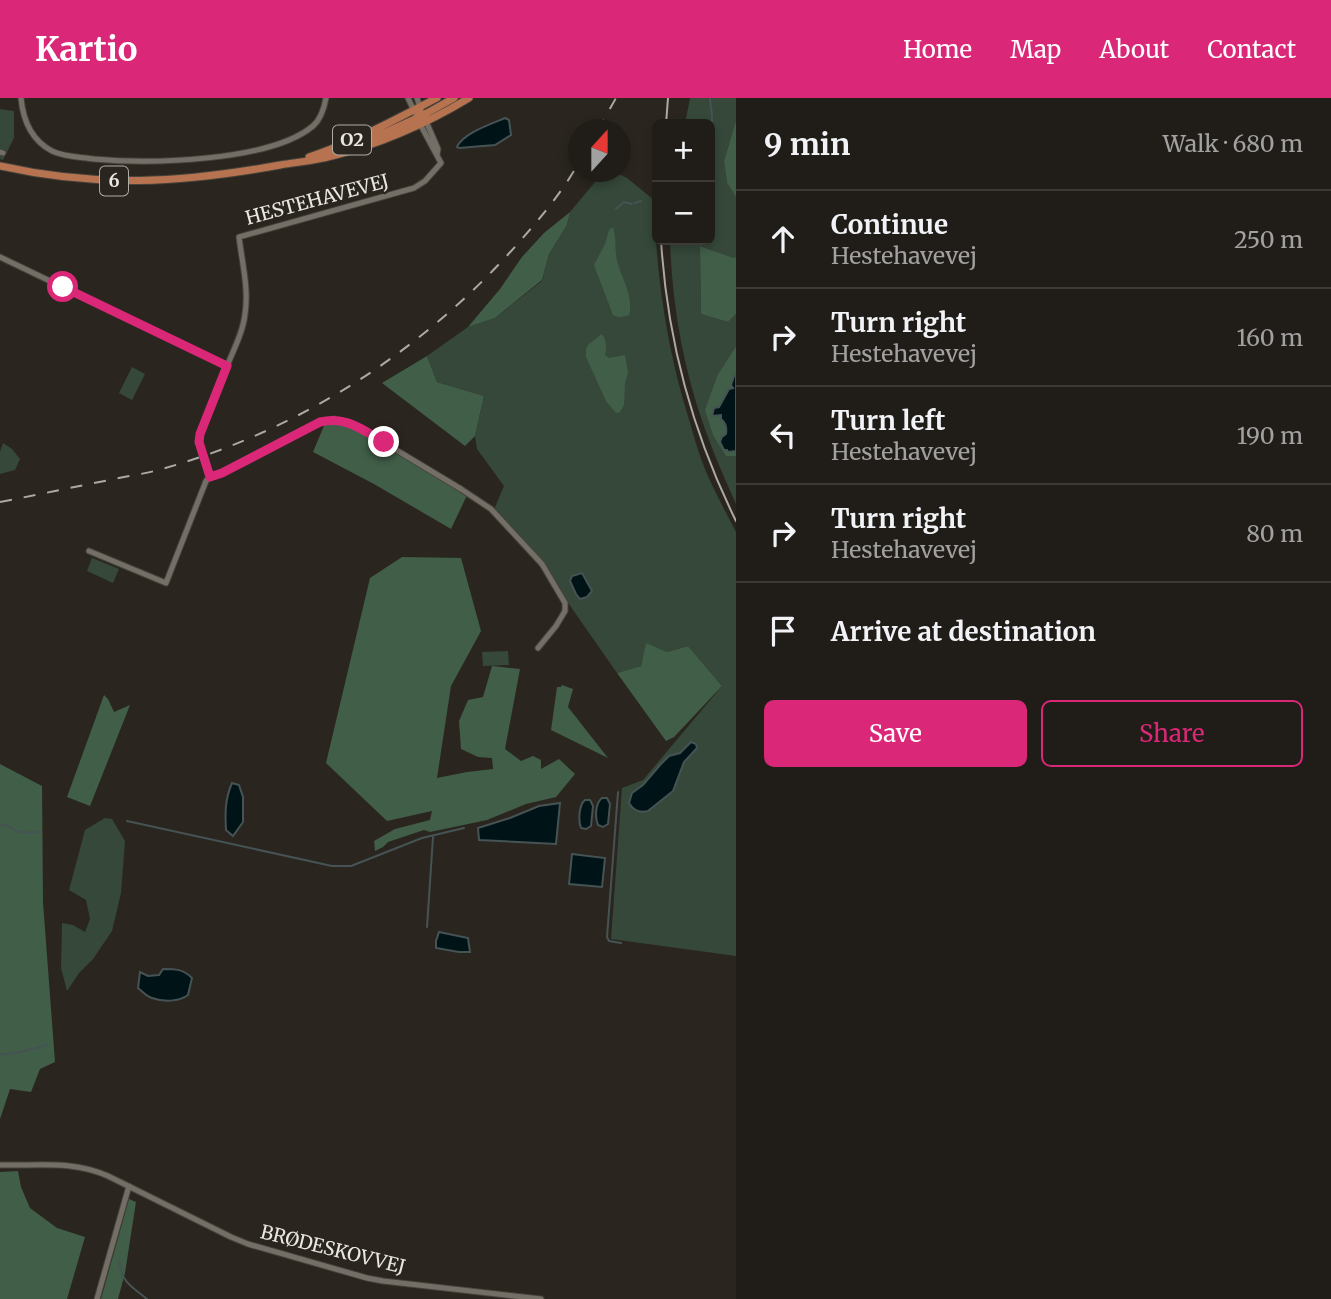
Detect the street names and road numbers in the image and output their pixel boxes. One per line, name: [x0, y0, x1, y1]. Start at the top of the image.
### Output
road number: O2: [333, 126, 371, 154]
road number: 6: [100, 166, 128, 196]
street label: HESTEHAVEVEJ: [243, 168, 391, 230]
street label: BRØDESKOVVEJ: [258, 1219, 408, 1279]

